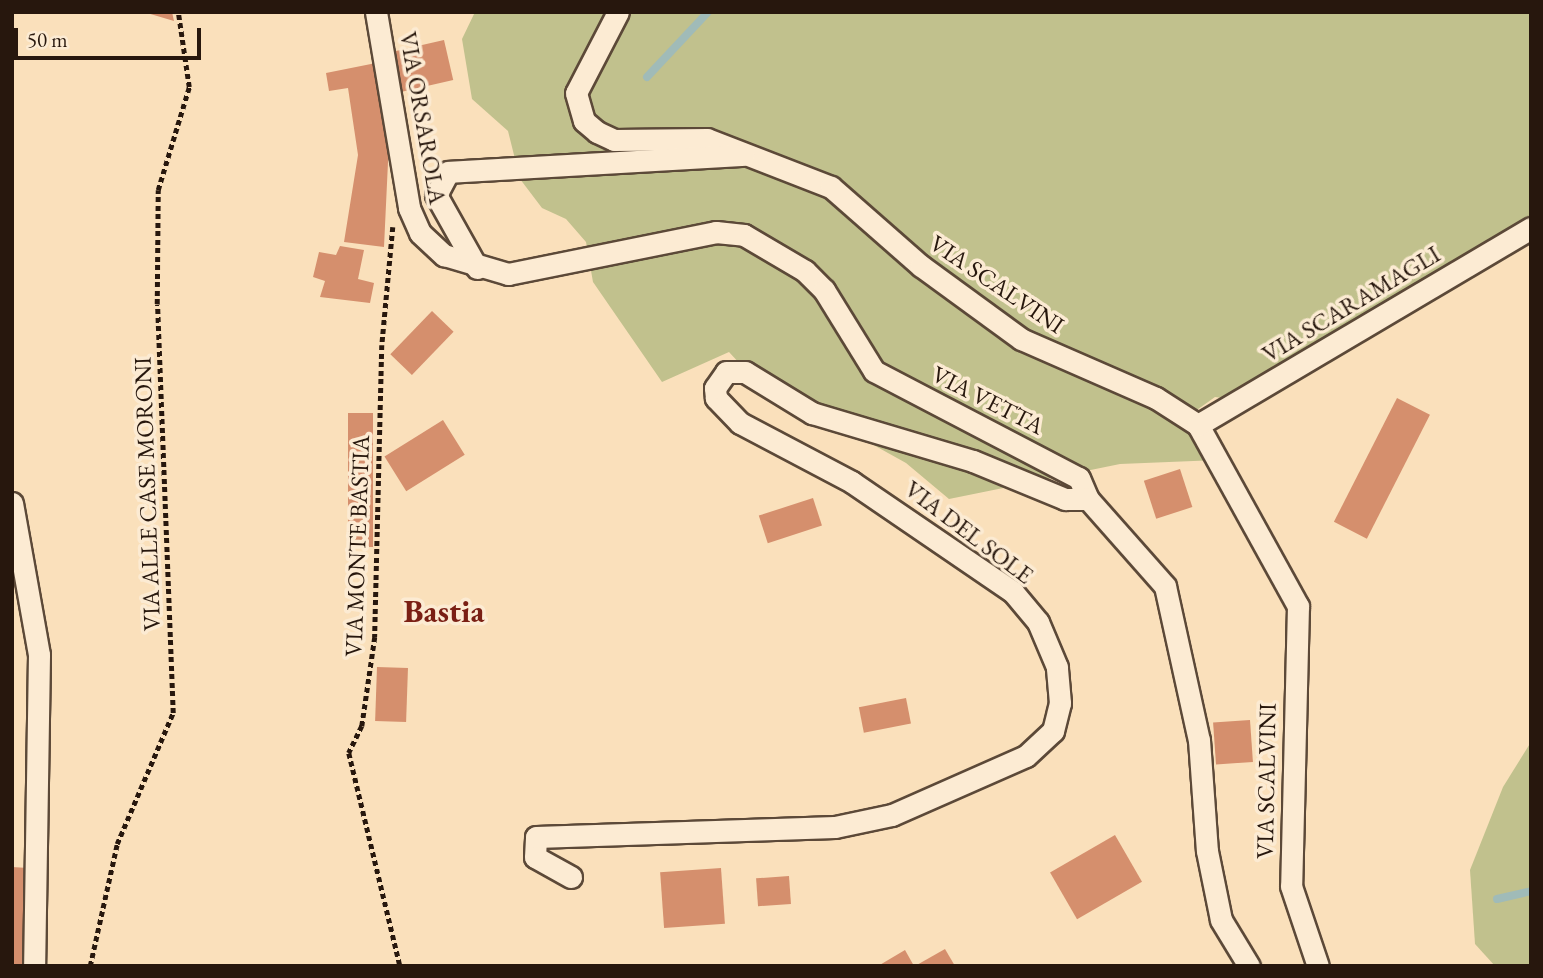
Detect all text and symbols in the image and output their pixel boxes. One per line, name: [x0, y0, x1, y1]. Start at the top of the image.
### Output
scale bar: [18, 14, 205, 58]
text: 50 m: [27, 26, 68, 53]
street label: VIA ORSAROLA: [394, 29, 452, 207]
street label: VIA SCALVINI: [924, 228, 1070, 340]
street label: VIA SCARAMAGLI: [1257, 240, 1445, 368]
street label: VIA ALLE CASE MORONI: [128, 356, 166, 632]
street label: VIA VETTA: [927, 359, 1049, 441]
street label: VIA MONTE BASTIA: [339, 435, 375, 657]
street label: VIA DEL SOLE: [899, 474, 1039, 590]
district label: Bastia: [403, 592, 485, 630]
street label: VIA SCALVINI: [1250, 703, 1282, 859]

